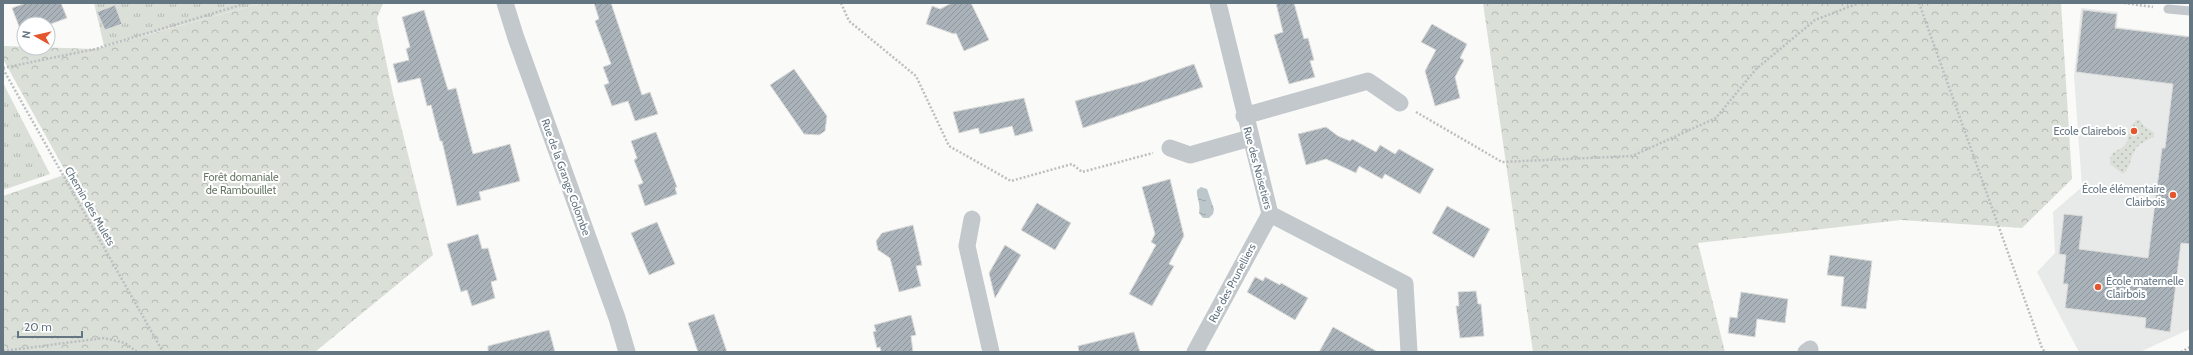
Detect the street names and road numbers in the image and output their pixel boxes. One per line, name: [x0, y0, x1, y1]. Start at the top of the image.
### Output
street label: Rue de la Grange Colombe: [538, 117, 594, 238]
street label: Rue des Noisetiers: [1240, 125, 1276, 211]
street label: Chemin des Mulets: [62, 164, 118, 248]
street label: Rue des Prunelliers: [1205, 241, 1259, 325]

